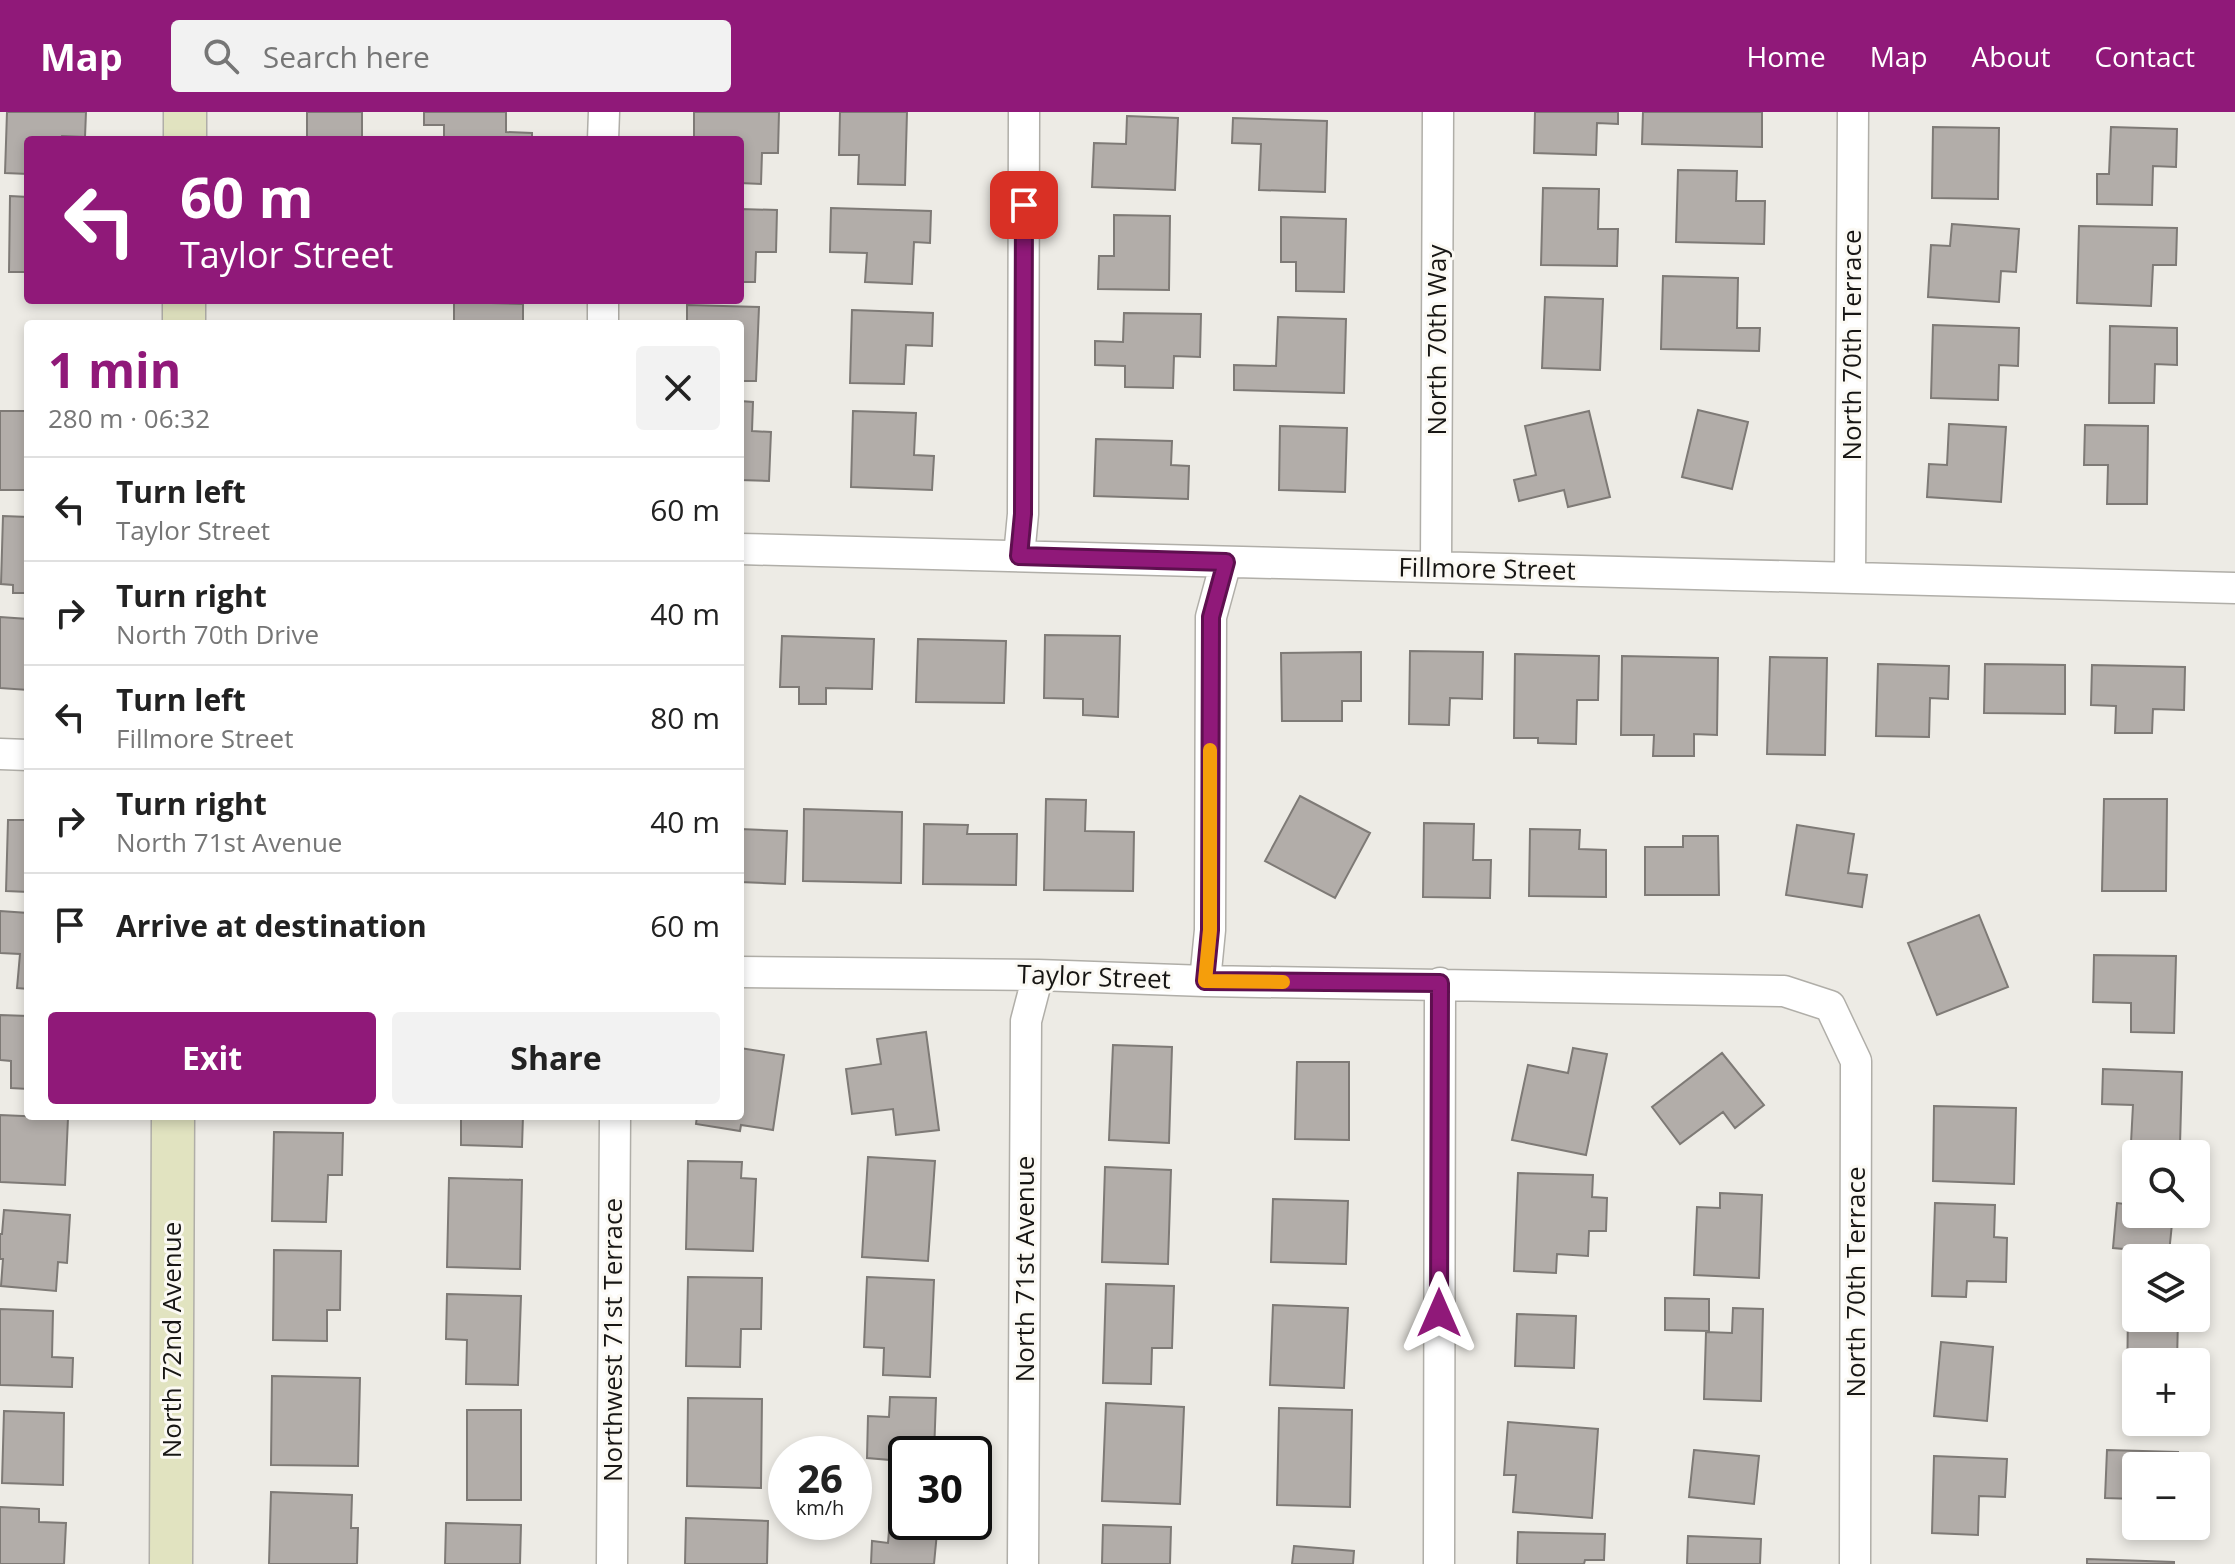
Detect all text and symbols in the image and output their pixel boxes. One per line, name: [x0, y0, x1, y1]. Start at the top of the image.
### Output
search box: [171, 20, 731, 92]
text: Map: [40, 30, 123, 82]
icon: search: [199, 34, 243, 78]
text: Search here: [263, 36, 430, 77]
text: Home: [1747, 37, 1826, 75]
text: Map: [1870, 37, 1928, 75]
text: About: [1972, 37, 2050, 75]
text: Contact: [2094, 37, 2195, 75]
text: 60 m: [180, 158, 314, 234]
icon: left: [48, 168, 152, 272]
pin: [990, 171, 1058, 239]
icon: arrive: [1002, 183, 1046, 227]
street label: North 70th Terrace: [1833, 229, 1869, 461]
text: Taylor Street: [180, 230, 393, 279]
street label: North 70th Way: [1418, 244, 1454, 436]
text: 1 min: [48, 337, 181, 402]
button: close: [636, 346, 720, 430]
text: 280 m · 06:32: [48, 400, 210, 436]
text: Turn left: [116, 471, 246, 512]
icon: left: [48, 487, 92, 531]
text: 60 m: [650, 489, 720, 530]
text: Taylor Street: [116, 512, 270, 548]
street label: Fillmore Street: [1398, 548, 1576, 588]
text: Turn right: [116, 575, 267, 616]
icon: right: [48, 591, 92, 635]
text: 40 m: [650, 593, 720, 634]
text: North 70th Drive: [116, 616, 319, 652]
text: Turn left: [116, 679, 246, 720]
icon: left: [48, 695, 92, 739]
text: 80 m: [650, 697, 720, 738]
text: Fillmore Street: [116, 720, 293, 756]
text: Turn right: [116, 783, 267, 824]
icon: right: [48, 799, 92, 843]
text: 40 m: [650, 801, 720, 842]
text: North 71st Avenue: [116, 824, 342, 860]
icon: arrive: [48, 903, 92, 947]
text: Arrive at destination: [116, 905, 427, 946]
text: 60 m: [650, 905, 720, 946]
street label: Taylor Street: [1016, 955, 1172, 997]
button: Exit: [48, 1012, 376, 1104]
button: Share: [392, 1012, 720, 1104]
map controls: [2122, 1140, 2210, 1540]
button: search: [2122, 1140, 2210, 1228]
street label: North 71st Avenue: [1006, 1156, 1042, 1382]
street label: North 70th Terrace: [1837, 1166, 1873, 1398]
street label: Northwest 71st Terrace: [594, 1198, 630, 1482]
street label: North 72nd Avenue: [153, 1222, 189, 1458]
button: layers: [2122, 1244, 2210, 1332]
position arrow: [1397, 1271, 1481, 1355]
button: +: [2122, 1348, 2210, 1436]
speed limit sign: 30: [888, 1436, 992, 1540]
text: 26: [797, 1450, 843, 1505]
button: −: [2122, 1452, 2210, 1540]
text: km/h: [796, 1494, 844, 1521]

